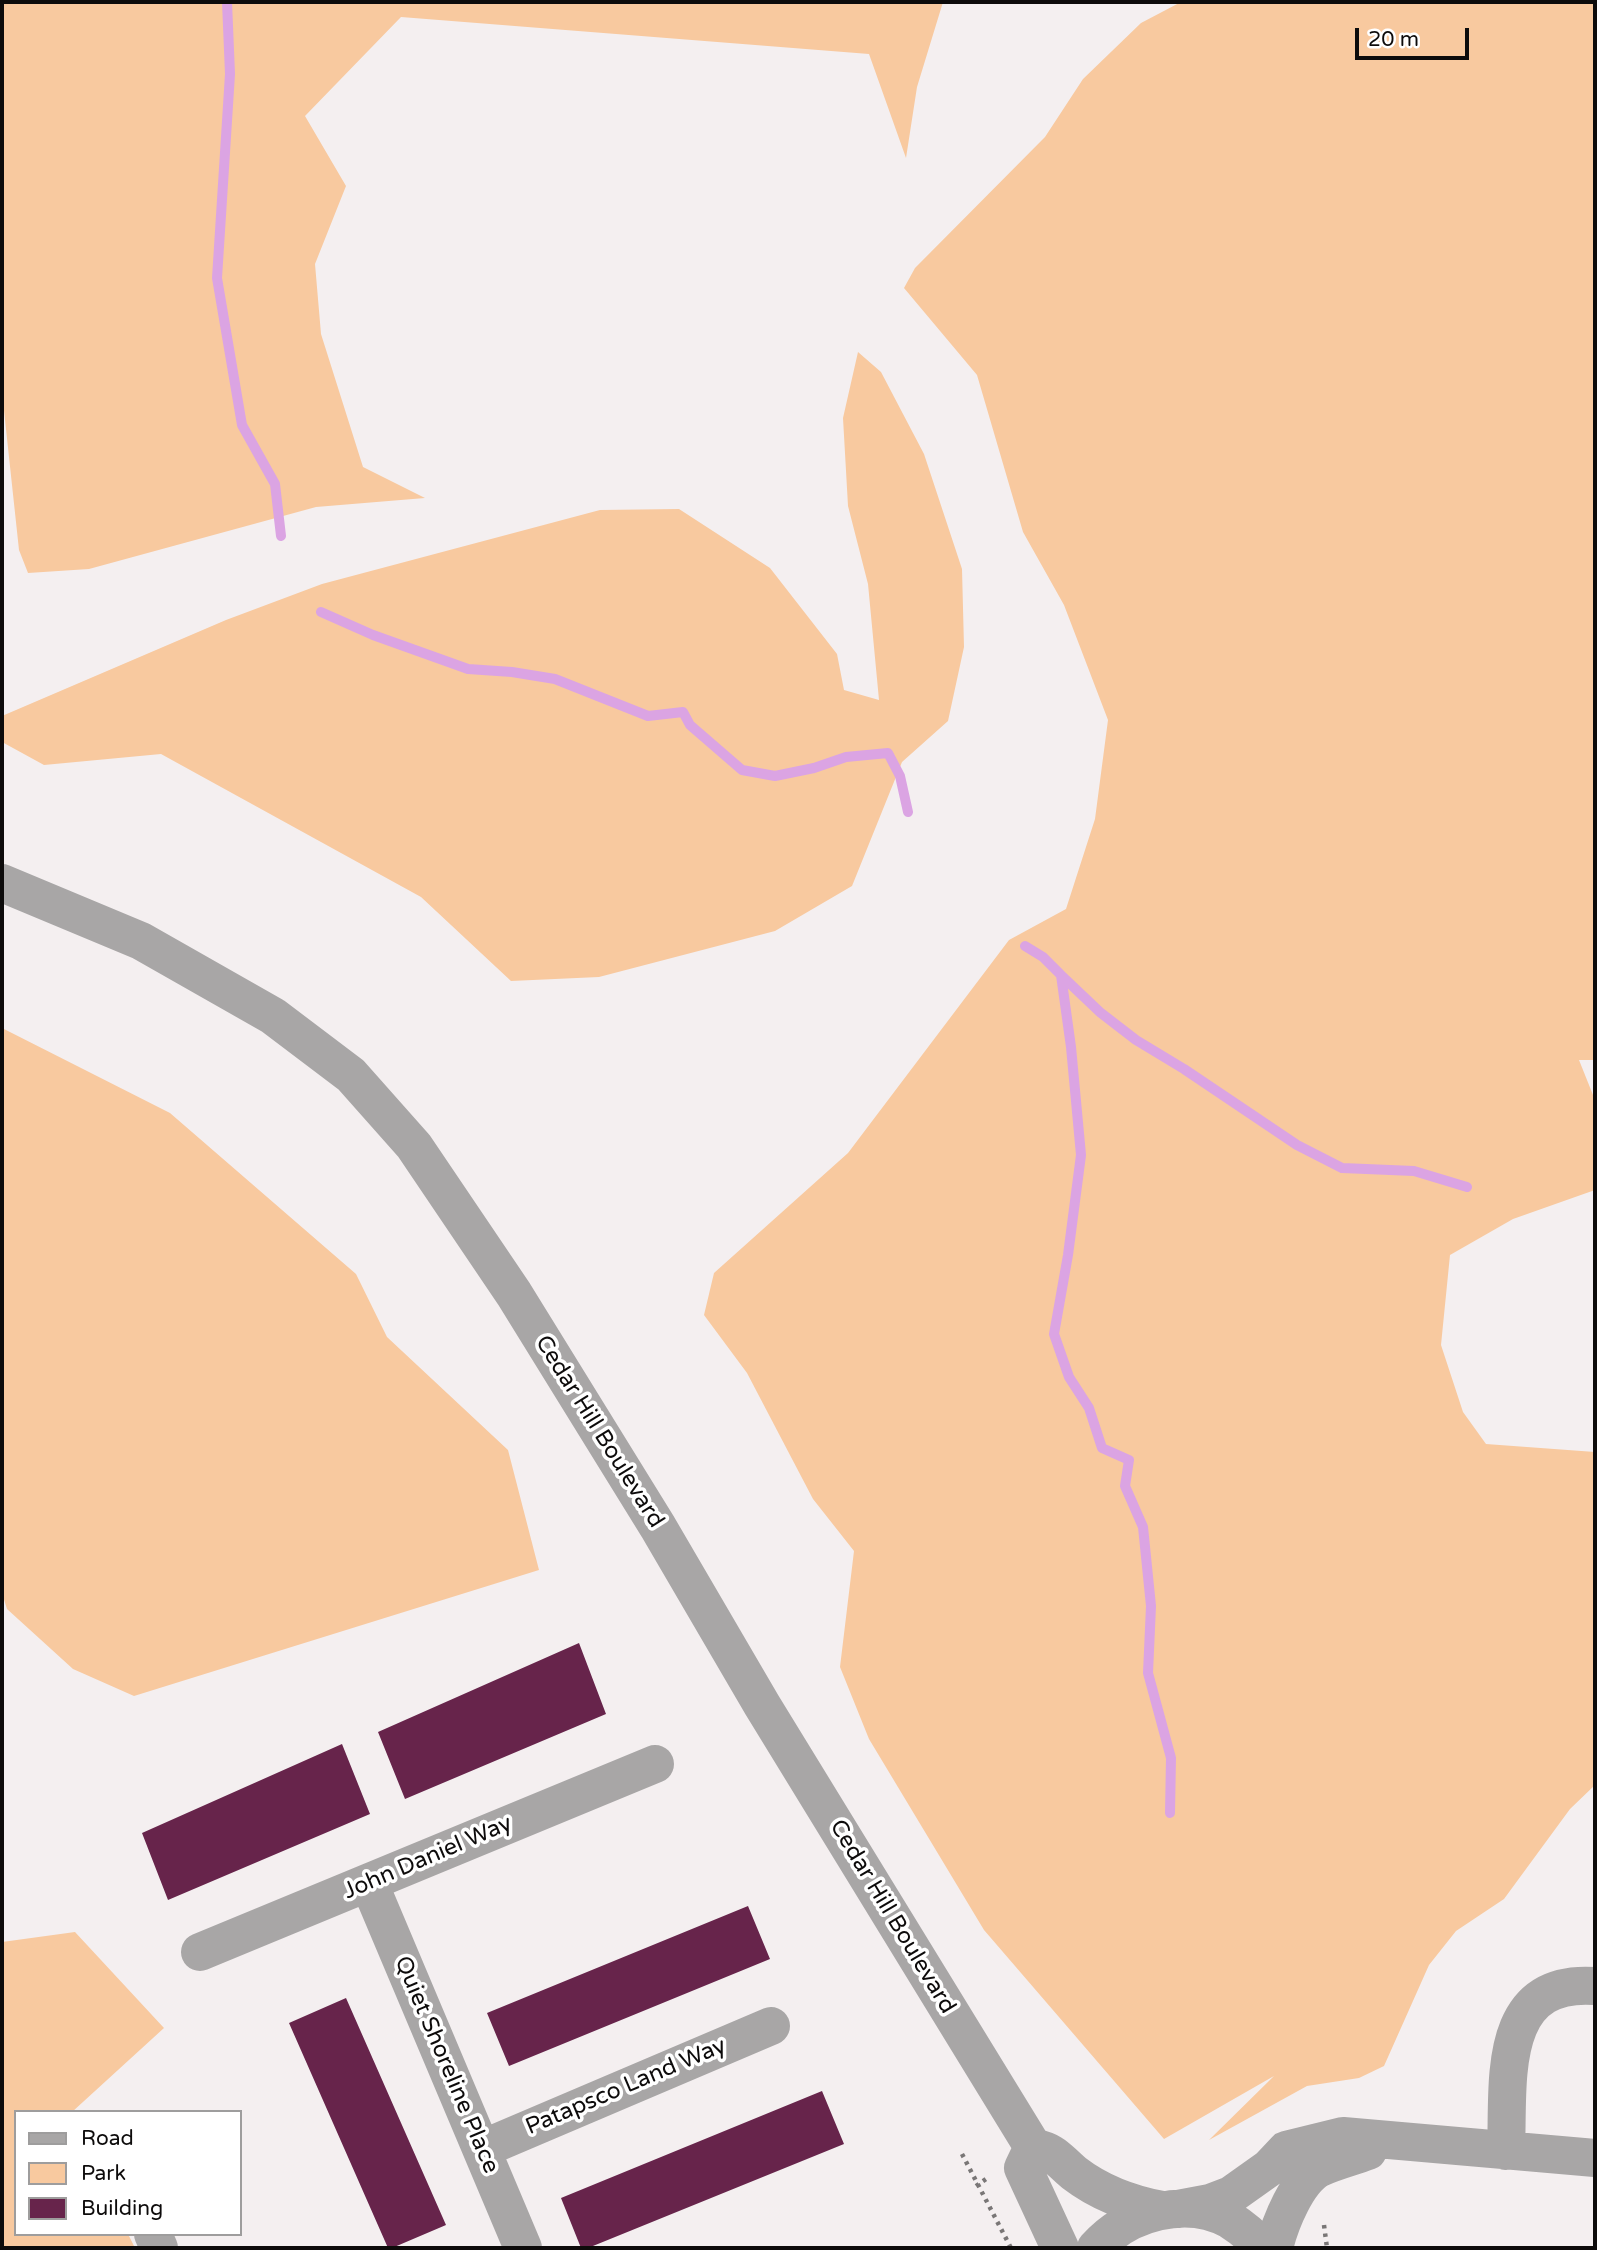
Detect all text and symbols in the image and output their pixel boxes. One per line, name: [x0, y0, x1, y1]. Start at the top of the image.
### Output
scale bar: [1359, 14, 1473, 58]
text: 20 m: [1368, 27, 1419, 52]
street label: Cedar Hill Boulevard: [529, 1331, 669, 1533]
street label: John Daniel Way: [340, 1810, 516, 1906]
street label: Cedar Hill Boulevard: [823, 1815, 961, 2019]
street label: Quiet Shoreline Place: [388, 1952, 504, 2178]
street label: Patapsco Land Way: [522, 2032, 730, 2142]
legend: [14, 2110, 242, 2236]
text: Road: [81, 2126, 134, 2151]
text: Park: [81, 2161, 126, 2186]
text: Building: [81, 2196, 163, 2221]

